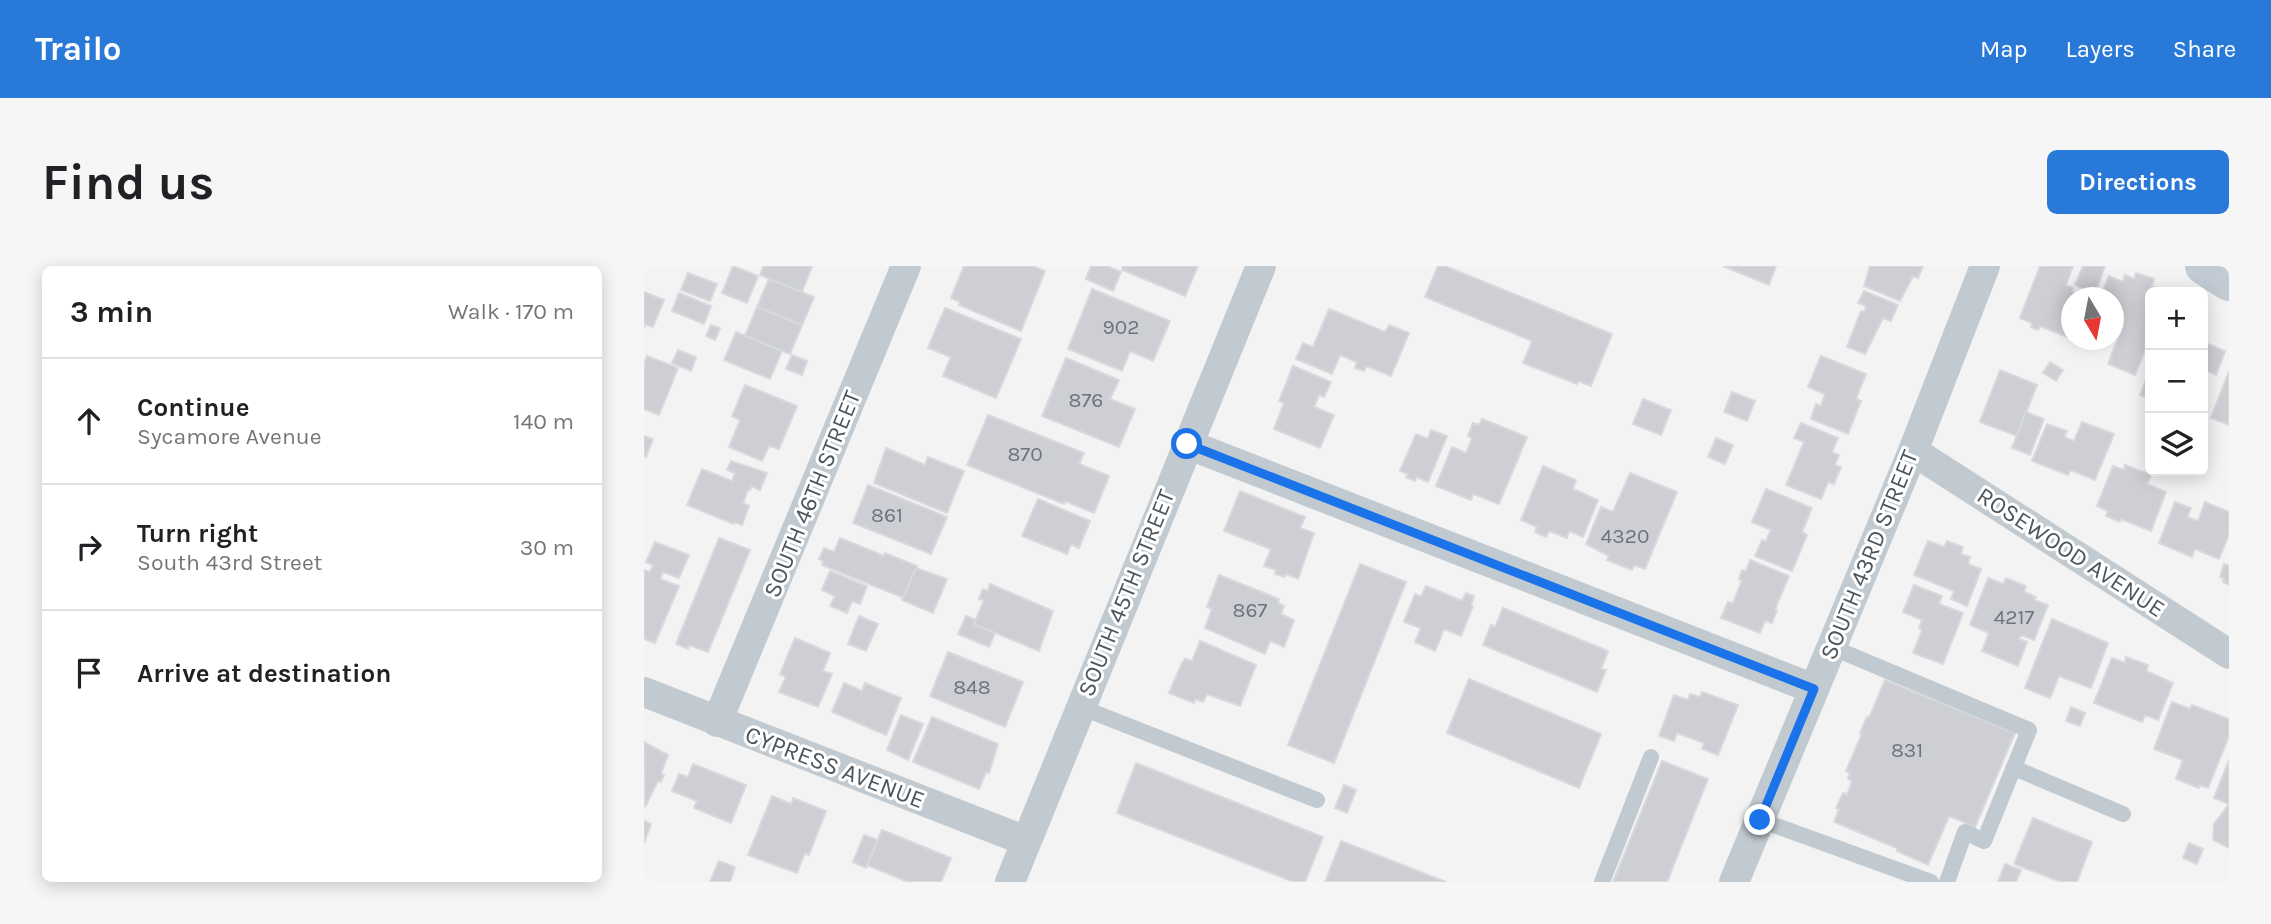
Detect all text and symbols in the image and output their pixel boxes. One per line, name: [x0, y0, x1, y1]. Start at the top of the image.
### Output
text: Trailo: [35, 30, 122, 68]
text: Map: [1980, 35, 2028, 63]
text: Layers: [2066, 35, 2135, 63]
text: Share: [2173, 35, 2236, 63]
button: Directions: [2047, 150, 2229, 214]
text: Find us: [42, 154, 214, 211]
north arrow: [2061, 287, 2124, 350]
map controls: [2145, 287, 2208, 476]
button: +: [2145, 287, 2208, 350]
text: 3 min: [70, 294, 153, 330]
text: Walk · 170 m: [448, 298, 574, 325]
house number: 902: [1103, 315, 1139, 339]
button: −: [2145, 350, 2208, 413]
street label: SOUTH 46TH STREET: [758, 387, 866, 601]
house number: 876: [1069, 388, 1103, 412]
text: Continue: [137, 392, 249, 423]
icon: ahead: [70, 402, 108, 440]
text: 140 m: [513, 408, 574, 435]
button: layers: [2145, 413, 2208, 476]
text: Sycamore Avenue: [137, 423, 322, 450]
route start: [1171, 428, 1202, 459]
house number: 870: [1007, 442, 1043, 466]
street label: SOUTH 43RD STREET: [1814, 446, 1924, 664]
street label: ROSEWOOD AVENUE: [1972, 481, 2170, 623]
street label: SOUTH 45TH STREET: [1072, 486, 1180, 700]
house number: 861: [871, 503, 903, 527]
text: Turn right: [137, 518, 258, 549]
house number: 4320: [1601, 524, 1649, 548]
icon: right: [70, 528, 108, 566]
text: 30 m: [520, 534, 574, 561]
text: South 43rd Street: [137, 549, 322, 576]
house number: 867: [1233, 598, 1268, 622]
house number: 4217: [1994, 605, 2034, 629]
icon: arrive: [70, 654, 108, 692]
text: Arrive at destination: [137, 658, 391, 689]
house number: 848: [953, 675, 991, 699]
street label: CYPRESS AVENUE: [741, 720, 929, 814]
house number: 831: [1891, 738, 1923, 762]
route end: [1744, 804, 1775, 835]

